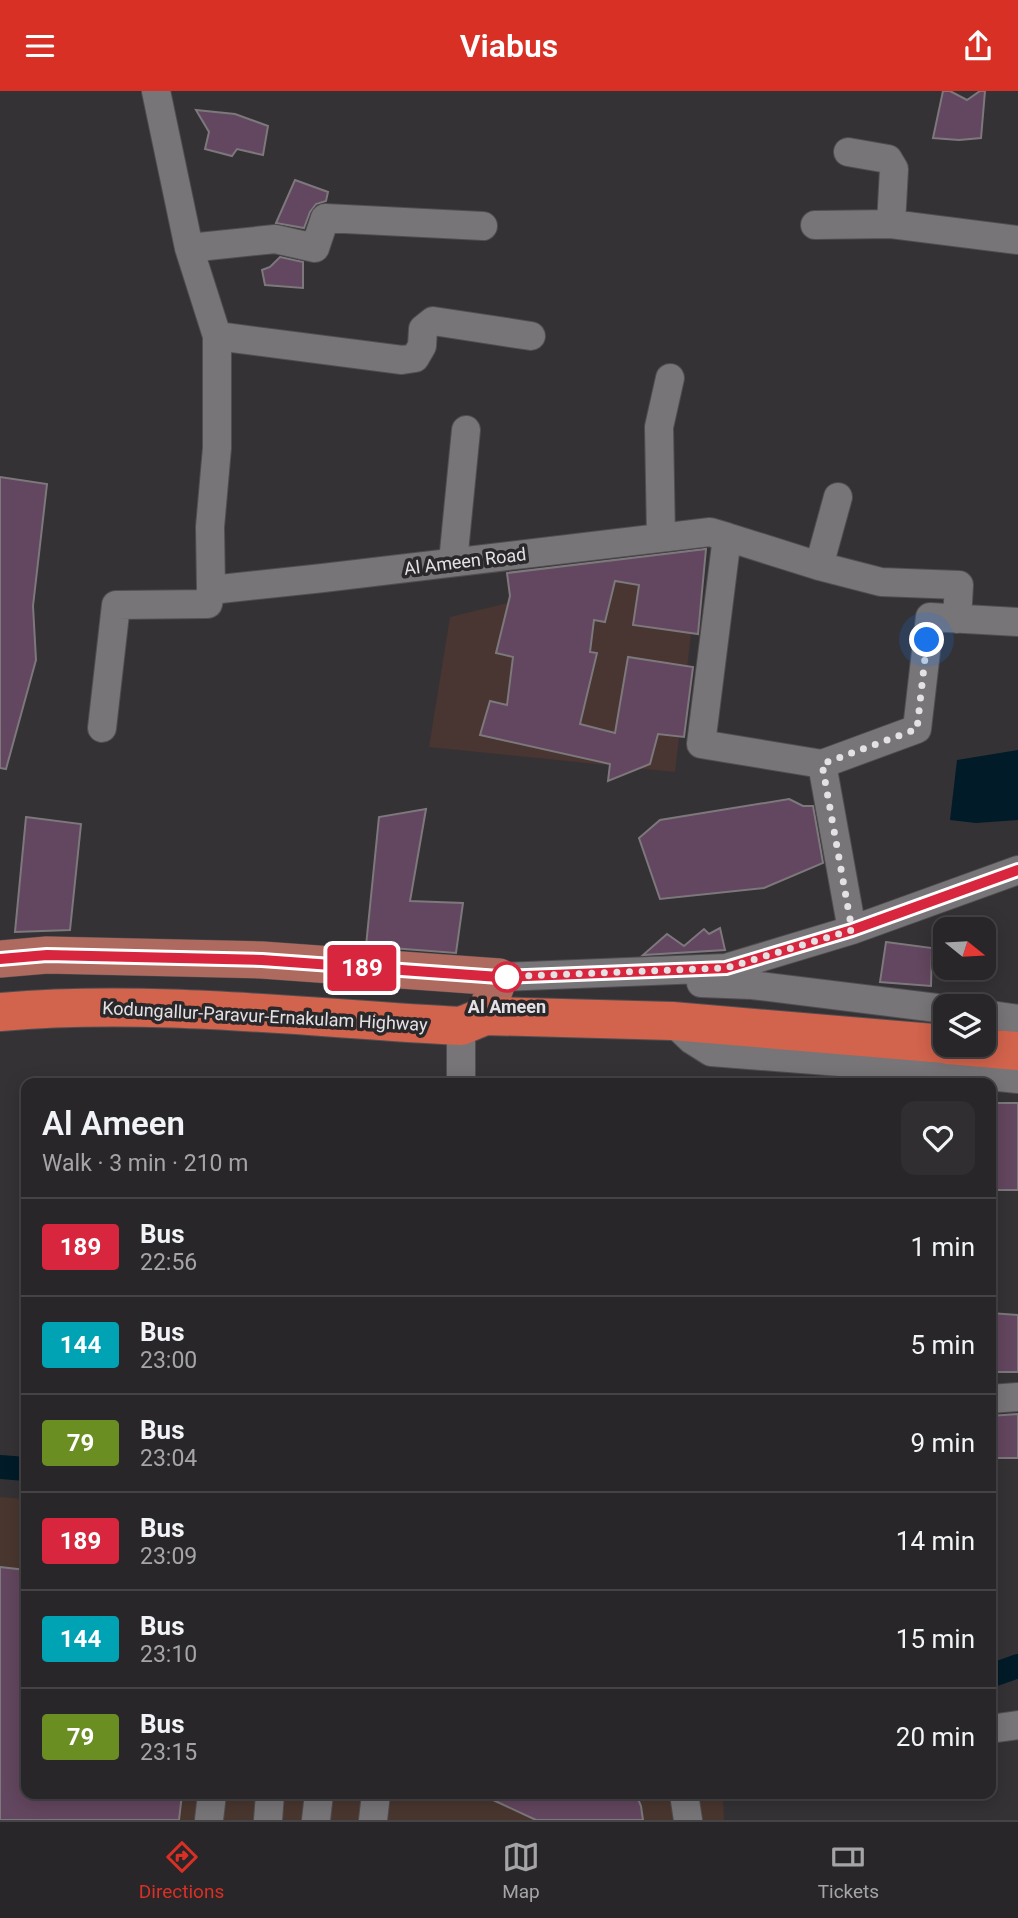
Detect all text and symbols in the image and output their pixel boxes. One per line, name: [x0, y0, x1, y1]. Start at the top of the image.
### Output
icon: menu: [21, 27, 59, 65]
text: Viabus: [460, 27, 558, 65]
icon: share: [959, 27, 997, 65]
street label: Al Ameen Road: [403, 543, 527, 579]
your location: [909, 622, 944, 657]
north arrow: [933, 917, 996, 980]
map controls: [933, 917, 996, 1057]
line badge: 189: [322, 945, 402, 991]
text: 189: [341, 954, 383, 982]
marker: Al Ameen: [492, 962, 522, 992]
button: layers: [933, 994, 996, 1057]
place label: Al Ameen: [468, 996, 546, 1017]
street label: Kodungallur-Paravur-Ernakulam Highway: [102, 997, 429, 1035]
button: heart: [901, 1101, 975, 1175]
text: Al Ameen: [42, 1104, 185, 1143]
text: Walk · 3 min · 210 m: [42, 1150, 248, 1177]
text: Bus: [140, 1219, 185, 1249]
text: 1 min: [910, 1232, 975, 1262]
text: 189: [60, 1233, 101, 1261]
text: 22:56: [140, 1249, 197, 1276]
text: Bus: [140, 1317, 185, 1347]
text: 5 min: [910, 1330, 975, 1360]
text: 144: [60, 1331, 101, 1359]
text: 23:00: [140, 1347, 197, 1374]
text: Bus: [140, 1415, 185, 1445]
text: 9 min: [910, 1428, 975, 1458]
text: 79: [67, 1429, 94, 1457]
text: 23:04: [140, 1445, 197, 1472]
text: Bus: [140, 1513, 185, 1543]
text: 14 min: [896, 1526, 975, 1556]
text: 189: [60, 1527, 101, 1555]
text: 23:09: [140, 1543, 197, 1570]
text: Bus: [140, 1611, 185, 1641]
text: 15 min: [896, 1624, 975, 1654]
text: 144: [60, 1625, 101, 1653]
text: 23:10: [140, 1641, 197, 1668]
text: Bus: [140, 1709, 185, 1739]
text: 20 min: [896, 1722, 975, 1752]
text: 79: [67, 1723, 94, 1751]
text: 23:15: [140, 1739, 197, 1766]
tab: Directions: [139, 1838, 224, 1903]
tab: Map: [502, 1838, 540, 1903]
tab: Tickets: [818, 1838, 879, 1903]

